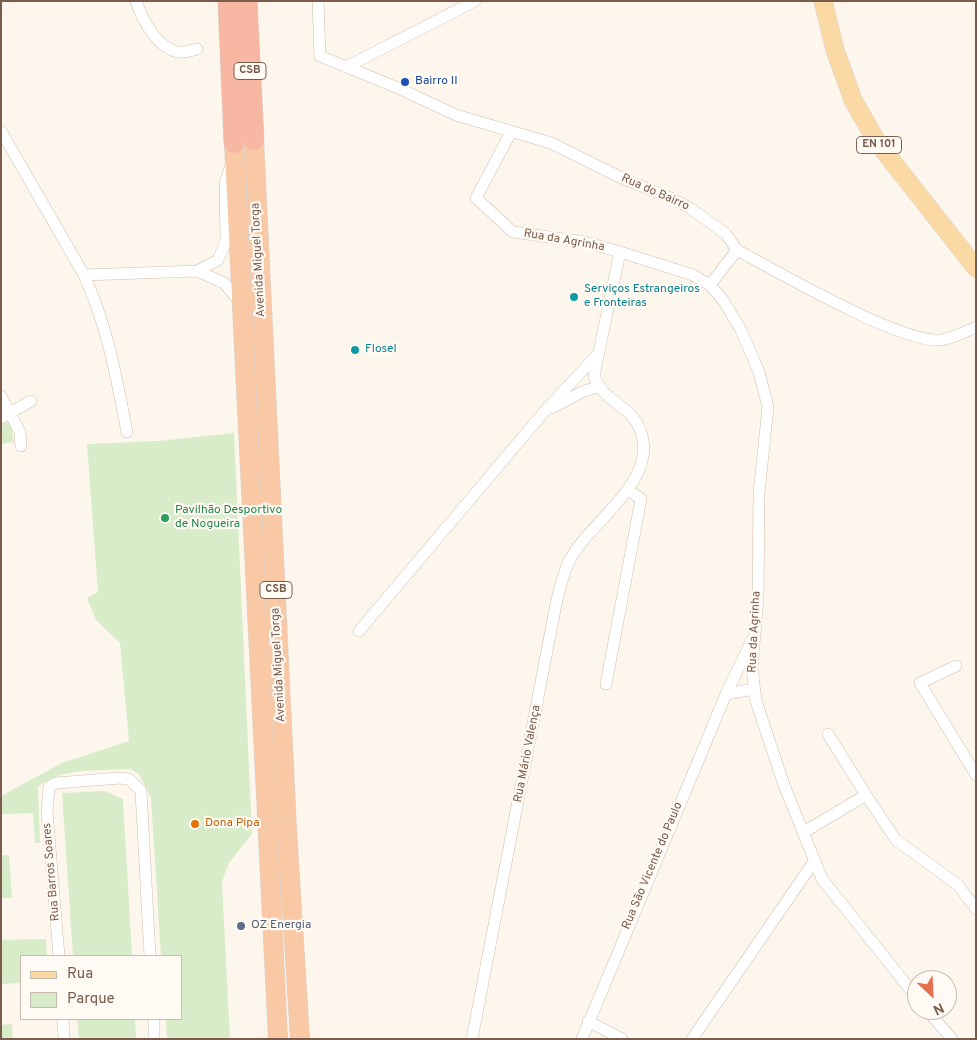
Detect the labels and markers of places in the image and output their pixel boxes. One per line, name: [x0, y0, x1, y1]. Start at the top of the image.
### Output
place label: Bairro II: [415, 75, 458, 89]
marker: Bairro II: [399, 76, 411, 88]
place label: Serviços Estrangeiros e Fronteiras: [584, 283, 700, 311]
marker: Serviços Estrangeiros e Fronteiras: [568, 291, 580, 303]
place label: Flosel: [365, 343, 397, 357]
marker: Flosel: [349, 344, 361, 356]
place label: Pavilhão Desportivo de Nogueira: [175, 504, 282, 532]
marker: Pavilhão Desportivo de Nogueira: [159, 512, 171, 524]
place label: Dona Pipa: [205, 817, 260, 831]
marker: Dona Pipa: [189, 818, 201, 830]
place label: OZ Energia: [251, 919, 311, 933]
marker: OZ Energia: [235, 920, 247, 932]

